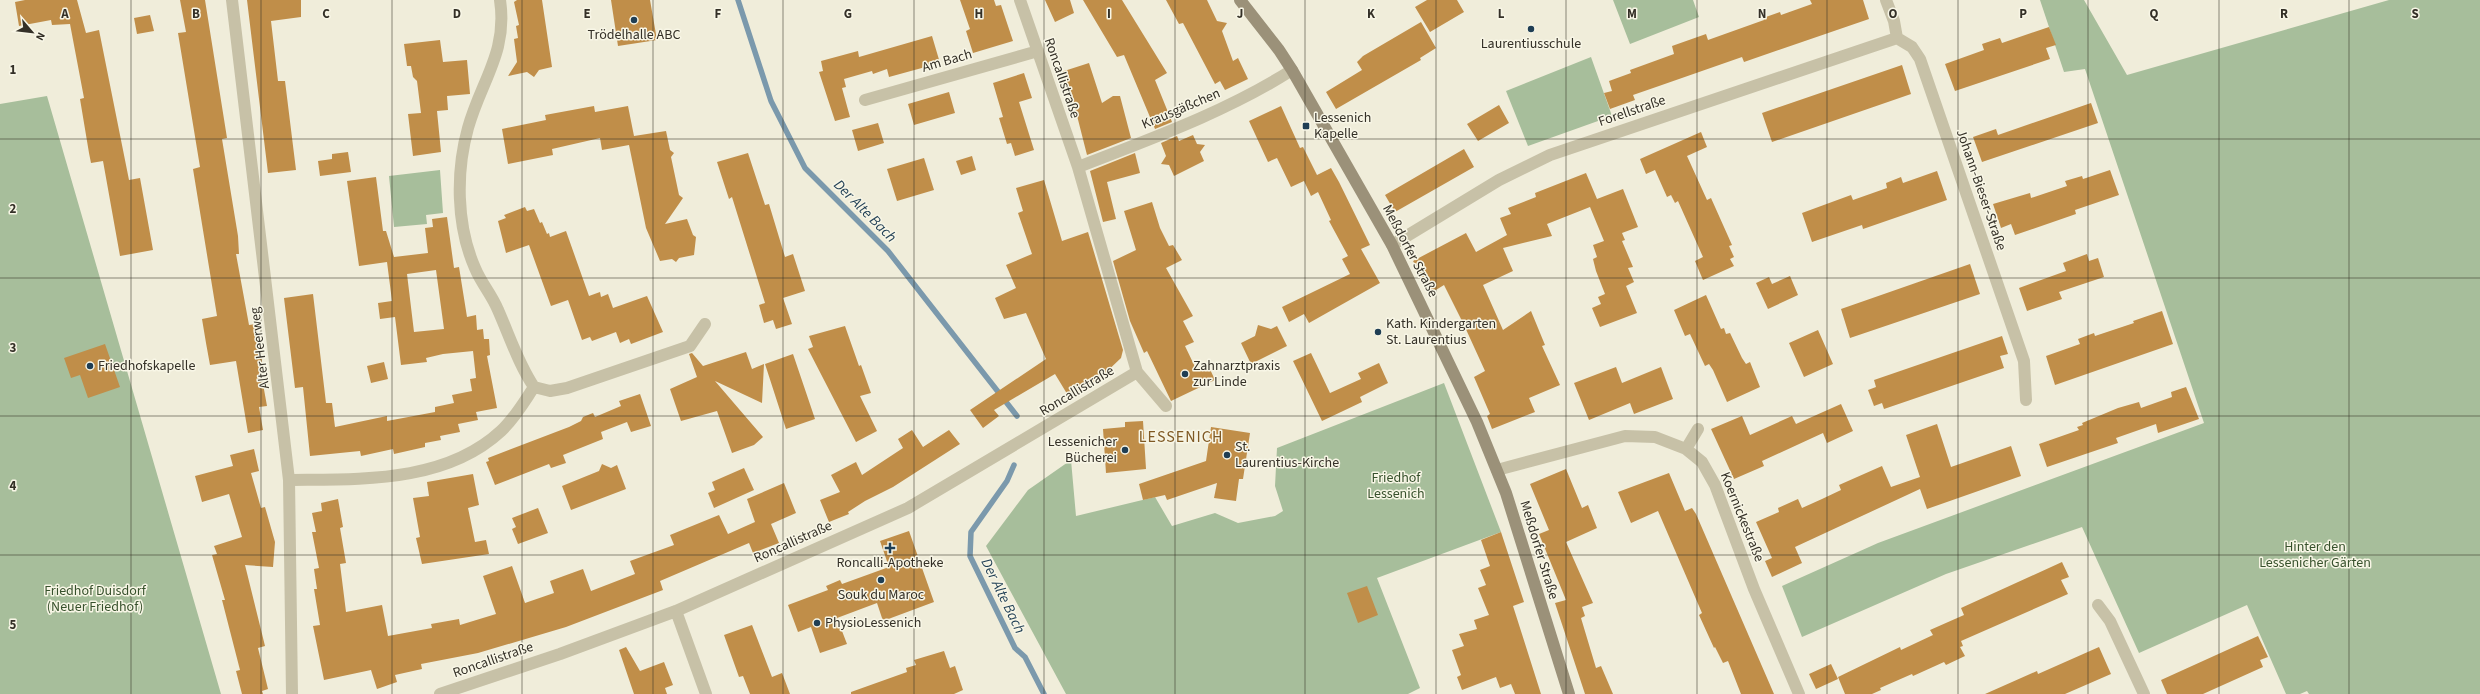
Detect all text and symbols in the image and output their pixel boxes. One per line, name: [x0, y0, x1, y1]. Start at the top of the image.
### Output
text: A: [60, 5, 69, 23]
text: B: [192, 5, 200, 23]
text: C: [322, 5, 330, 23]
text: D: [453, 5, 461, 23]
text: E: [583, 5, 591, 23]
text: F: [715, 5, 722, 23]
text: G: [844, 5, 852, 23]
text: H: [975, 5, 983, 23]
text: I: [1107, 5, 1111, 23]
text: J: [1237, 5, 1243, 23]
text: K: [1367, 5, 1376, 23]
text: L: [1498, 5, 1505, 23]
text: M: [1627, 5, 1637, 23]
text: N: [1758, 5, 1766, 23]
text: O: [1889, 5, 1898, 23]
text: P: [2019, 5, 2027, 23]
text: Q: [2150, 5, 2159, 23]
text: R: [2280, 5, 2288, 23]
text: S: [2411, 5, 2419, 23]
north arrow: [12, 12, 52, 52]
marker: Trödelhalle ABC: [629, 15, 639, 25]
marker: Laurentiusschule: [1526, 24, 1536, 34]
place label: Trödelhalle ABC: [588, 25, 680, 45]
text: N: [32, 30, 49, 43]
place label: Laurentiusschule: [1481, 34, 1581, 54]
street label: Roncallistraße: [1039, 35, 1085, 121]
street label: Am Bach: [920, 44, 974, 78]
text: 1: [10, 61, 17, 79]
street label: Krausgäßchen: [1139, 83, 1223, 135]
street label: Forellstraße: [1596, 90, 1668, 132]
place label: Lessenich Kapelle: [1314, 108, 1371, 144]
marker: Lessenich Kapelle: [1301, 121, 1311, 131]
street label: Johann-Bieser-Straße: [1951, 127, 2011, 253]
water label: Der Alte Bach: [829, 175, 901, 247]
text: 2: [10, 200, 17, 218]
street label: Meßdorfer Straße: [1377, 201, 1443, 301]
street label: Alter Heerweg: [245, 306, 275, 390]
place label: Kath. Kindergarten St. Laurentius: [1386, 314, 1496, 350]
marker: Kath. Kindergarten St. Laurentius: [1373, 327, 1383, 337]
text: 3: [10, 339, 17, 357]
place label: Friedhofskapelle: [98, 356, 195, 376]
place label: Zahnarztpraxis zur Linde: [1193, 356, 1280, 392]
marker: Friedhofskapelle: [85, 361, 95, 371]
street label: Roncallistraße: [1036, 361, 1118, 421]
marker: Zahnarztpraxis zur Linde: [1180, 369, 1190, 379]
district label: LESSENICH: [1139, 426, 1223, 448]
place label: Lessenicher Bücherei: [1048, 432, 1117, 468]
place label: St. Laurentius-Kirche: [1235, 437, 1339, 473]
marker: Lessenicher Bücherei: [1120, 445, 1130, 455]
marker: St. Laurentius-Kirche: [1222, 450, 1232, 460]
park label: Friedhof Lessenich: [1367, 468, 1425, 504]
street label: Koernickestraße: [1715, 469, 1769, 565]
text: 4: [10, 477, 17, 495]
street label: Meßdorfer Straße: [1514, 498, 1564, 602]
street label: Roncallistraße: [751, 516, 835, 568]
park label: Hinter den Lessenicher Gärten: [2259, 537, 2371, 573]
marker: Roncalli-Apotheke: [885, 543, 895, 553]
place label: Roncalli-Apotheke: [837, 553, 944, 573]
water label: Der Alte Bach: [976, 555, 1030, 637]
marker: Souk du Maroc: [876, 575, 886, 585]
park label: Friedhof Duisdorf (Neuer Friedhof): [44, 581, 147, 617]
place label: Souk du Maroc: [838, 585, 925, 605]
place label: PhysioLessenich: [825, 613, 921, 633]
text: 5: [10, 616, 17, 634]
marker: PhysioLessenich: [812, 618, 822, 628]
street label: Roncallistraße: [450, 637, 536, 683]

